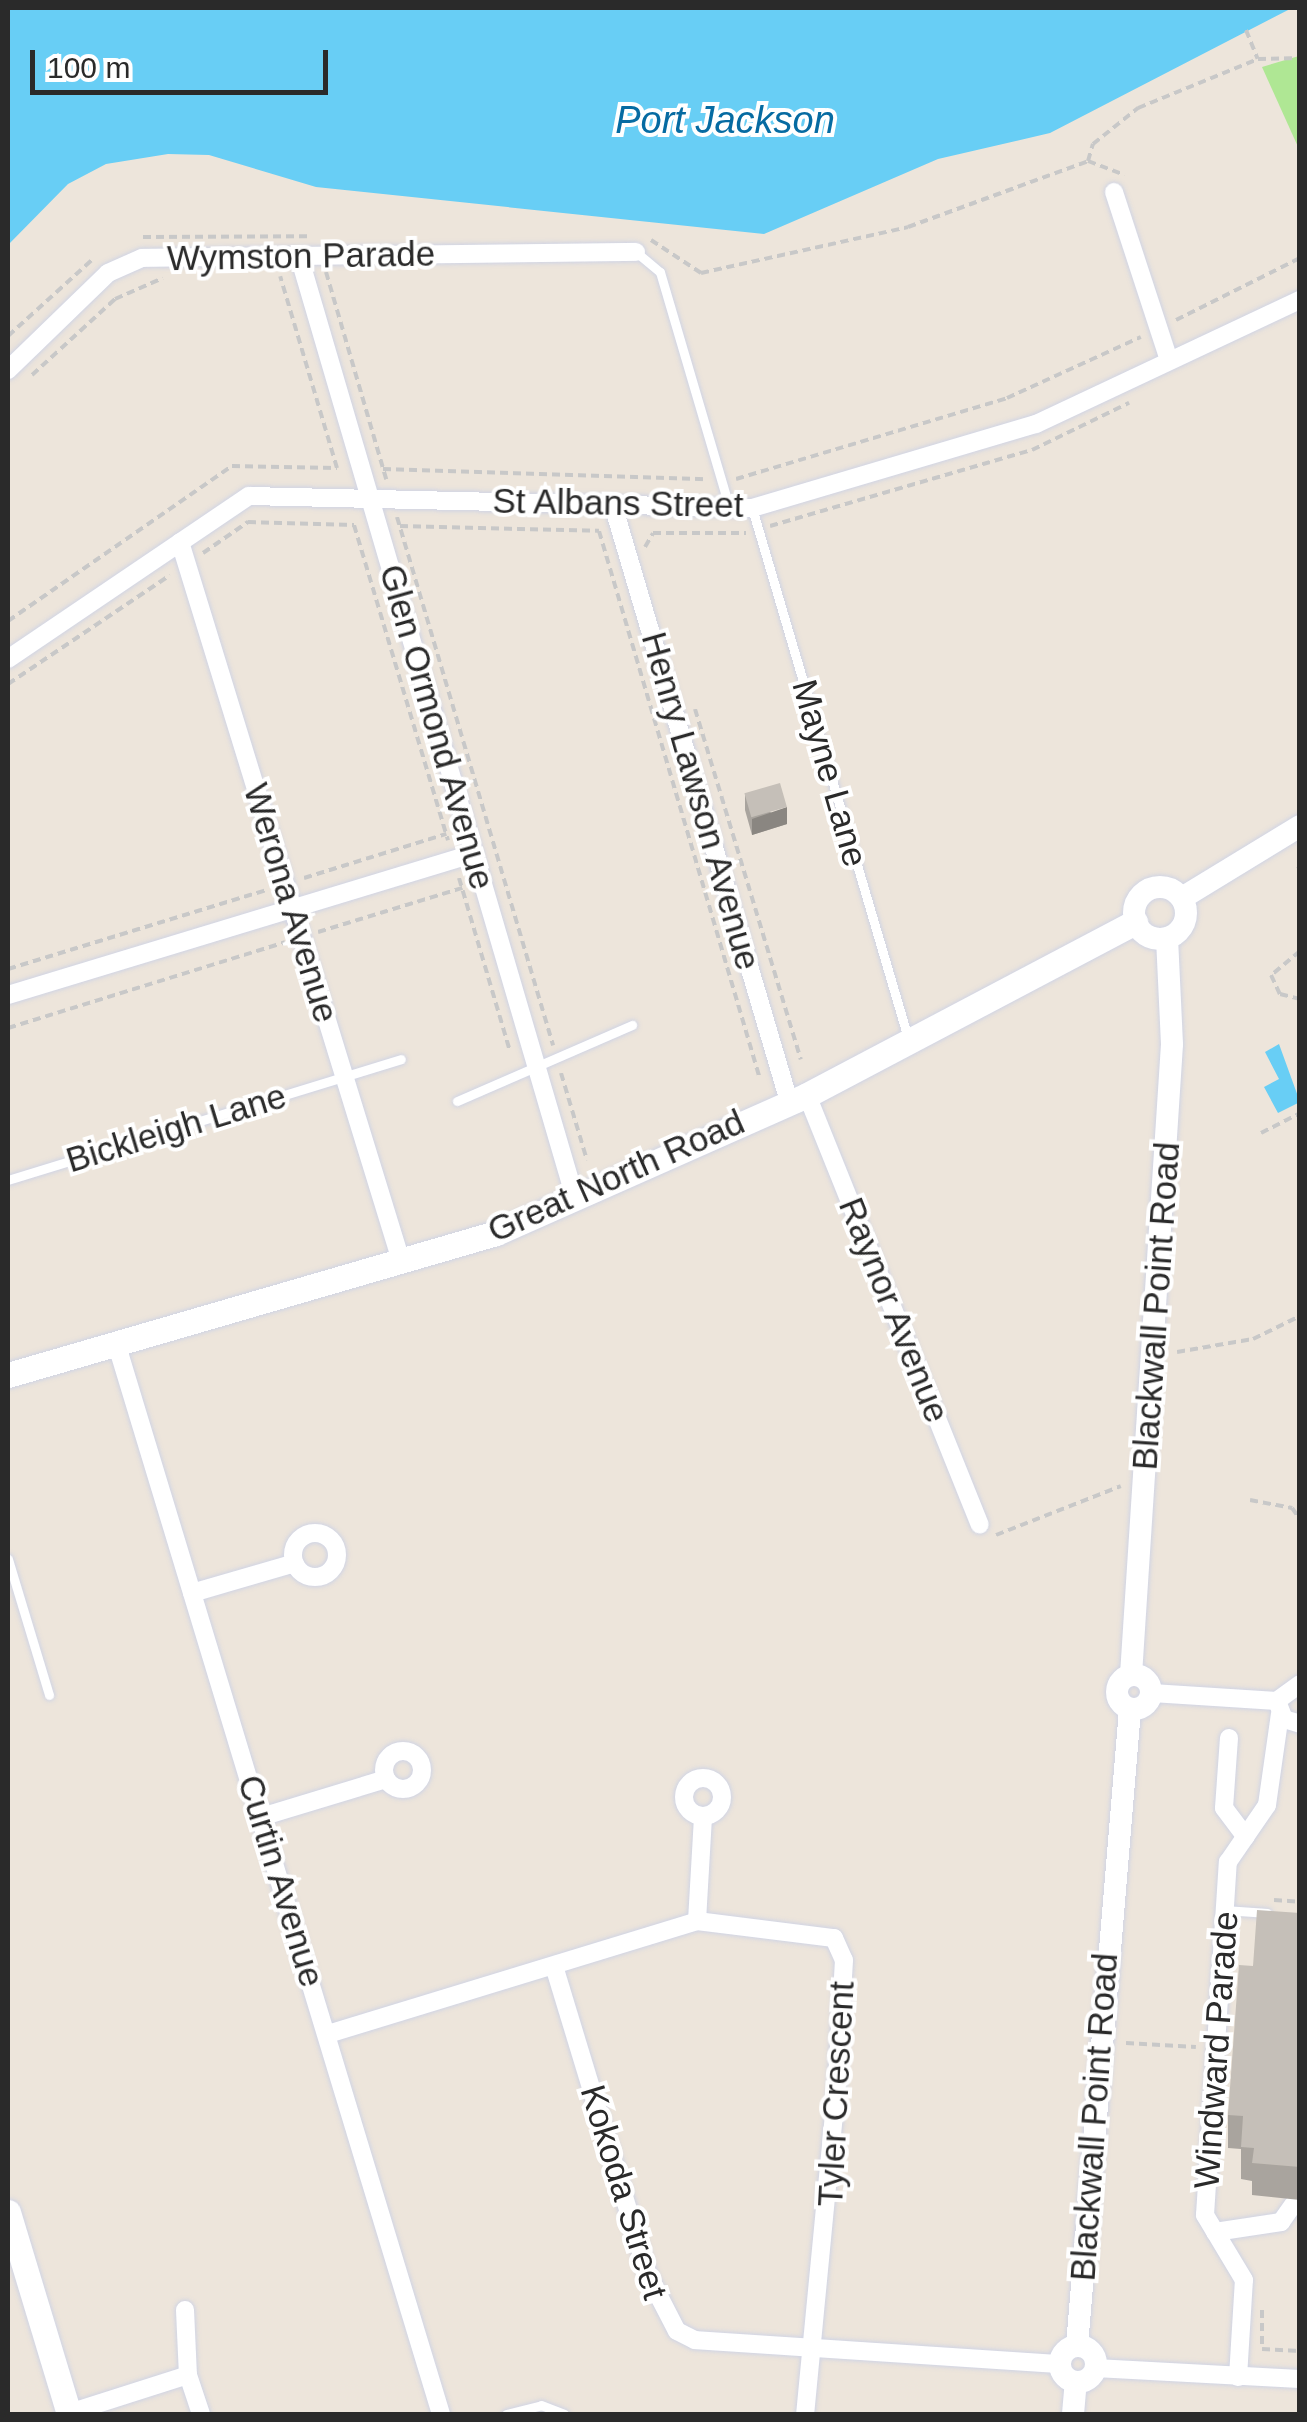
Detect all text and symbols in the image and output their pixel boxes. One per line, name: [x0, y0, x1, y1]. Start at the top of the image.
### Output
scale bar: [35, 30, 332, 92]
text: 100 m: [47, 51, 130, 84]
water label: Port Jackson: [615, 98, 835, 144]
street label: Wymston Parade: [167, 233, 435, 279]
street label: St Albans Street: [491, 480, 745, 526]
street label: Glen Ormond Avenue: [370, 559, 504, 895]
street label: Henry Lawson Avenue: [632, 626, 770, 976]
street label: Mayne Lane: [783, 675, 877, 871]
street label: Werona Avenue: [234, 777, 348, 1029]
street label: Bickleigh Lane: [61, 1075, 291, 1181]
street label: Great North Road: [481, 1101, 751, 1251]
street label: Blackwall Point Road: [1124, 1141, 1188, 1471]
street label: Raynor Avenue: [829, 1191, 959, 1429]
street label: Curtin Avenue: [229, 1769, 333, 1993]
street label: Windward Parade: [1185, 1910, 1247, 2190]
street label: Blackwall Point Road: [1062, 1952, 1126, 2282]
street label: Tyler Crescent: [809, 1980, 863, 2208]
street label: Kokoda Street: [571, 2080, 677, 2304]

